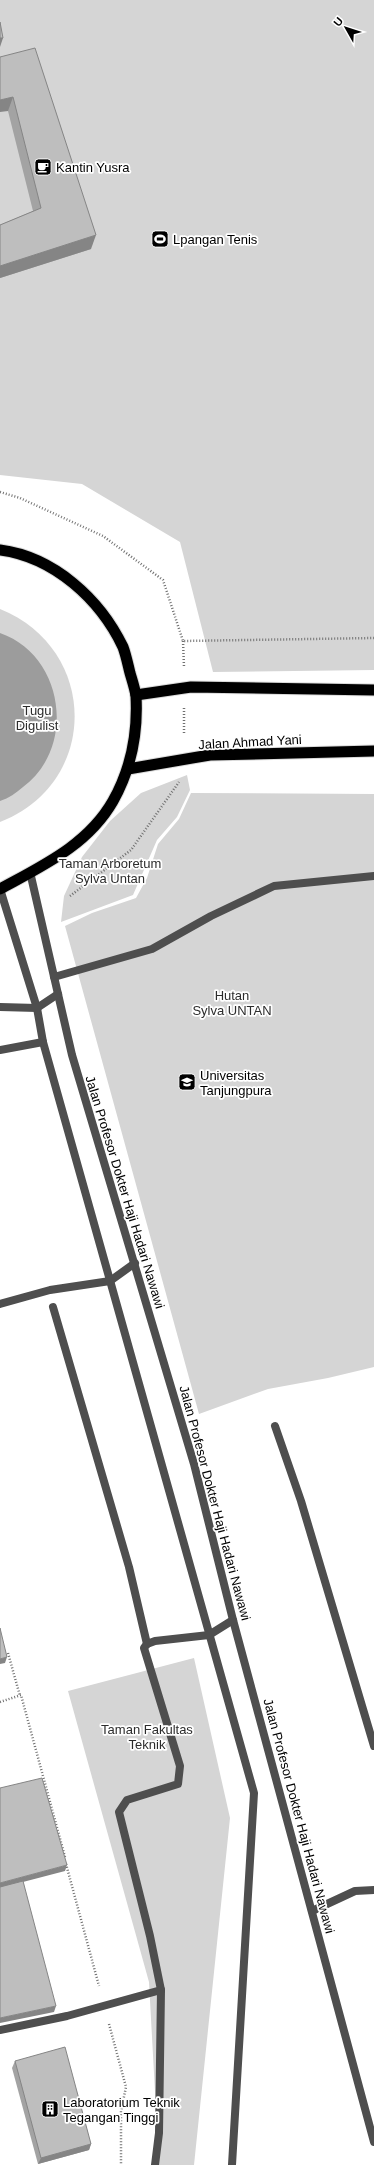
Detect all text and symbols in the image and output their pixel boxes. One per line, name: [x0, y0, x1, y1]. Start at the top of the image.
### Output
north arrow: [326, 8, 366, 48]
text: U: [331, 15, 345, 29]
cafe icon: Kantin Yusra: [33, 157, 53, 177]
place label: Kantin Yusra: [56, 160, 130, 175]
sports icon: Lpangan Tenis: [150, 229, 170, 249]
place label: Lpangan Tenis: [173, 232, 258, 247]
park label: Tugu Digulist: [16, 703, 59, 733]
street label: Jalan Ahmad Yani: [198, 732, 302, 752]
park label: Taman Arboretum Sylva Untan: [59, 856, 161, 886]
park label: Hutan Sylva UNTAN: [192, 988, 272, 1018]
place label: Universitas Tanjungpura: [200, 1068, 272, 1098]
school or university icon: Universitas Tanjungpura: [177, 1072, 197, 1092]
street label: Jalan Profesor Dokter Haji Hadari Nawawi: [82, 1074, 168, 1310]
street label: Jalan Profesor Dokter Haji Hadari Nawawi: [176, 1384, 254, 1622]
street label: Jalan Profesor Dokter Haji Hadari Nawawi: [260, 1697, 338, 1935]
park label: Taman Fakultas Teknik: [101, 1722, 193, 1752]
place label: Laboratorium Teknik Tegangan Tinggi: [63, 2095, 180, 2125]
building icon: Laboratorium Teknik Tegangan Tinggi: [40, 2099, 60, 2119]

